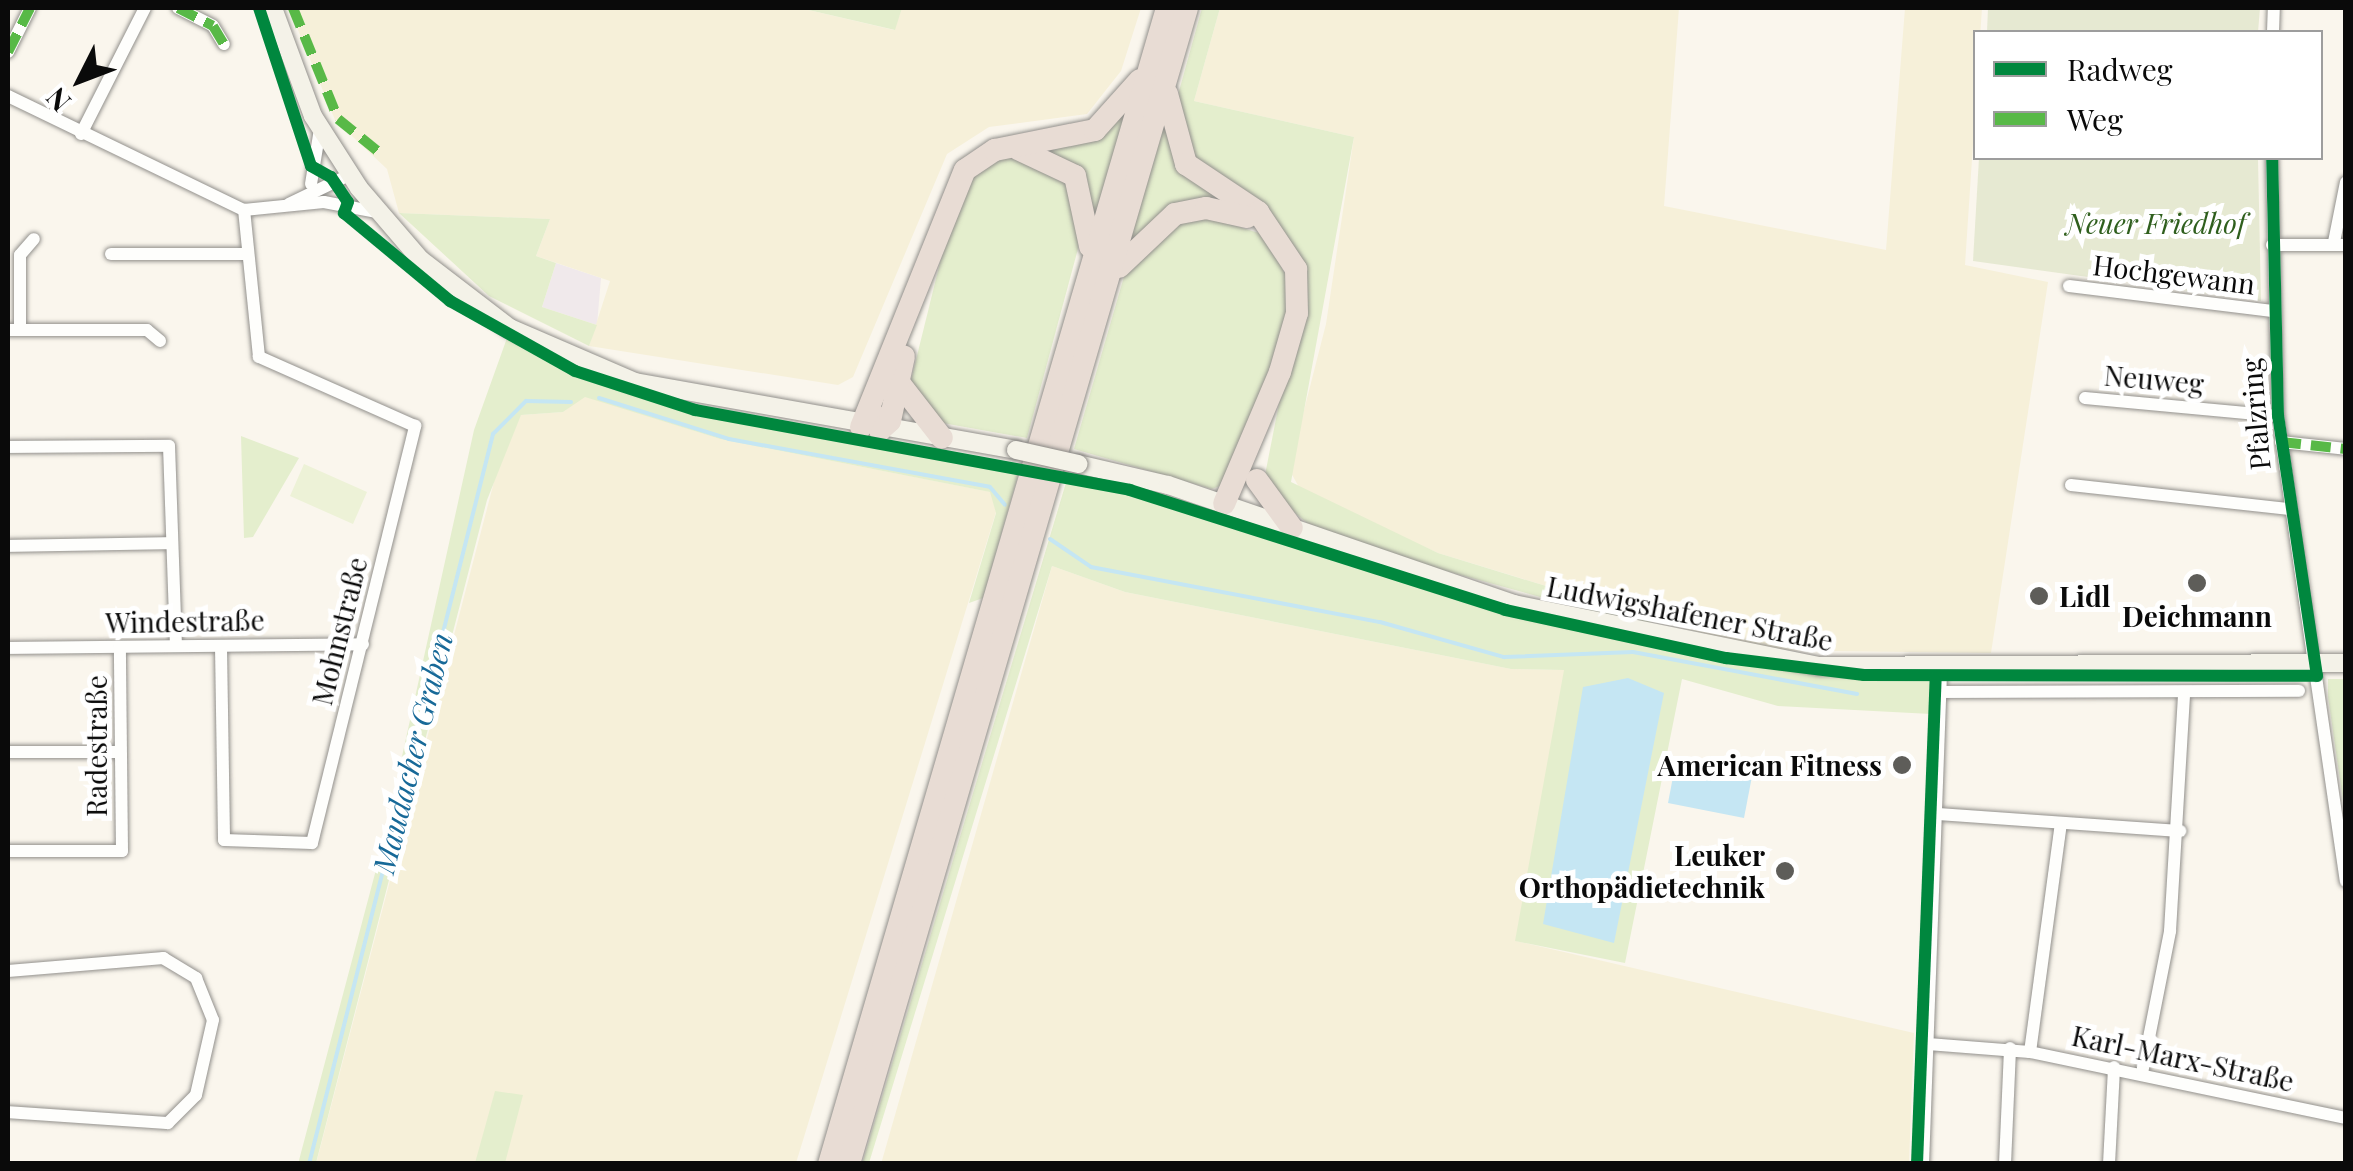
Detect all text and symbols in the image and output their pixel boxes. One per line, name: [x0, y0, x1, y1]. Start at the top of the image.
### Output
north arrow: [30, 30, 130, 130]
legend: [1973, 30, 2323, 160]
text: Radweg: [2067, 49, 2173, 89]
text: N: [37, 81, 78, 120]
text: Weg: [2067, 99, 2123, 139]
park label: Neuer Friedhof: [2066, 206, 2246, 240]
street label: Hochgewann: [2091, 247, 2257, 301]
street label: Pfalzring: [2233, 357, 2277, 471]
street label: Neuweg: [2103, 358, 2205, 400]
street label: Mohnstraße: [304, 553, 374, 709]
street label: Ludwigshafener Straße: [1544, 569, 1836, 657]
marker: Deichmann: [2186, 572, 2208, 594]
place label: Lidl: [2059, 579, 2110, 613]
marker: Lidl: [2028, 585, 2050, 607]
place label: Deichmann: [2122, 599, 2272, 633]
street label: Windestraße: [105, 603, 265, 639]
water label: Maudacher Graben: [365, 629, 459, 877]
street label: Radestraße: [79, 675, 113, 817]
place label: American Fitness: [1658, 748, 1882, 782]
marker: American Fitness: [1891, 754, 1913, 776]
place label: Leuker Orthopädietechnik: [1519, 838, 1765, 904]
marker: Leuker Orthopädietechnik: [1774, 860, 1796, 882]
street label: Karl-Marx-Straße: [2069, 1018, 2297, 1098]

